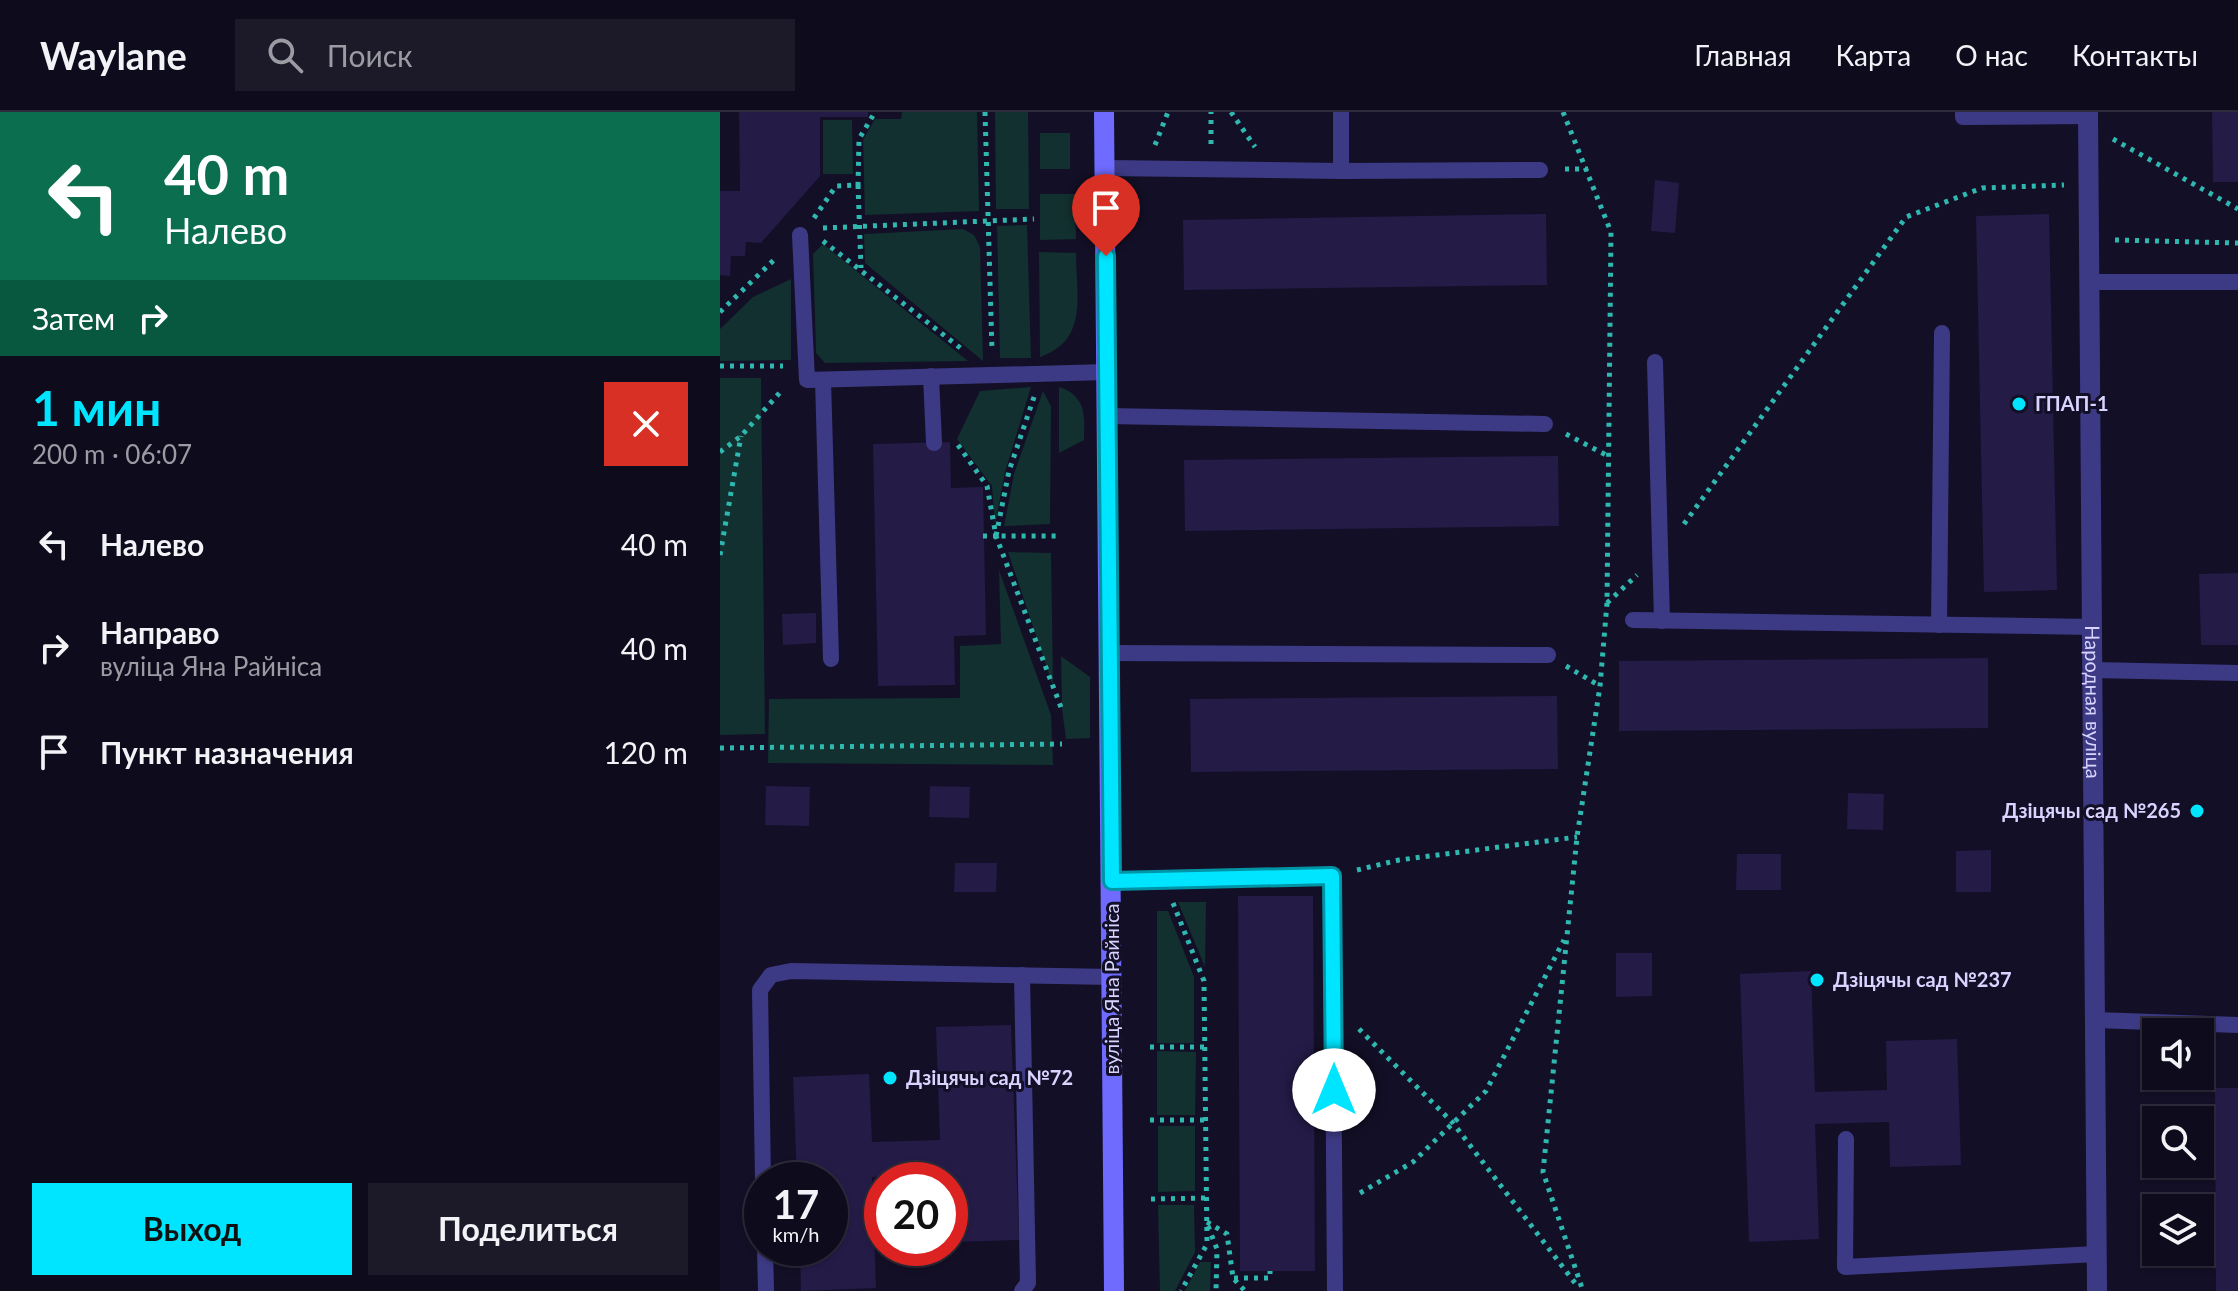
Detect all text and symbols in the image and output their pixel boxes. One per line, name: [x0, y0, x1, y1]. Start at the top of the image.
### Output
search box: [235, 19, 795, 91]
text: Waylane: [40, 32, 187, 78]
icon: search: [263, 33, 307, 77]
text: Поиск: [327, 37, 413, 73]
text: Главная: [1694, 38, 1792, 72]
text: Карта: [1836, 38, 1911, 72]
text: О нас: [1955, 38, 2028, 72]
text: Контакты: [2072, 38, 2198, 72]
text: 40 m: [164, 140, 289, 207]
icon: left: [32, 144, 136, 248]
pin: [1072, 174, 1140, 256]
icon: arrive: [1084, 186, 1128, 230]
text: Налево: [164, 208, 287, 252]
icon: right: [131, 296, 175, 340]
text: Затем: [32, 300, 115, 336]
text: 1 мин: [32, 379, 161, 436]
button: close: [604, 382, 688, 466]
place label: ГПАП-1: [2035, 391, 2109, 415]
marker: ГПАП-1: [2010, 395, 2028, 413]
text: 200 m · 06:07: [32, 438, 192, 470]
icon: left: [32, 522, 76, 566]
text: Налево: [100, 526, 204, 562]
text: 40 m: [621, 526, 688, 562]
text: Направо: [100, 614, 220, 650]
street label: Народная вуліца: [2081, 625, 2106, 779]
icon: right: [32, 626, 76, 670]
text: 40 m: [621, 630, 688, 666]
text: вуліца Яна Райніса: [100, 650, 322, 682]
icon: arrive: [32, 730, 76, 774]
text: Пункт назначения: [100, 734, 354, 770]
text: 120 m: [603, 734, 688, 770]
place label: Дзіцячы сад №265: [2002, 798, 2181, 822]
marker: Дзіцячы сад №265: [2188, 802, 2206, 820]
street label: вуліца Яна Райніса: [1099, 904, 1123, 1074]
place label: Дзіцячы сад №237: [1833, 967, 2012, 991]
marker: Дзіцячы сад №237: [1808, 971, 1826, 989]
map controls: [2142, 1018, 2214, 1266]
button: sound: [2142, 1018, 2214, 1090]
position arrow: [1292, 1048, 1376, 1132]
place label: Дзіцячы сад №72: [906, 1065, 1073, 1089]
marker: Дзіцячы сад №72: [881, 1069, 899, 1087]
button: search: [2142, 1106, 2214, 1178]
speed limit sign: 20: [864, 1162, 968, 1266]
text: 17: [773, 1180, 819, 1228]
button: Выход: [32, 1183, 352, 1275]
button: Поделиться: [368, 1183, 688, 1275]
button: layers: [2142, 1194, 2214, 1266]
text: km/h: [773, 1222, 819, 1246]

